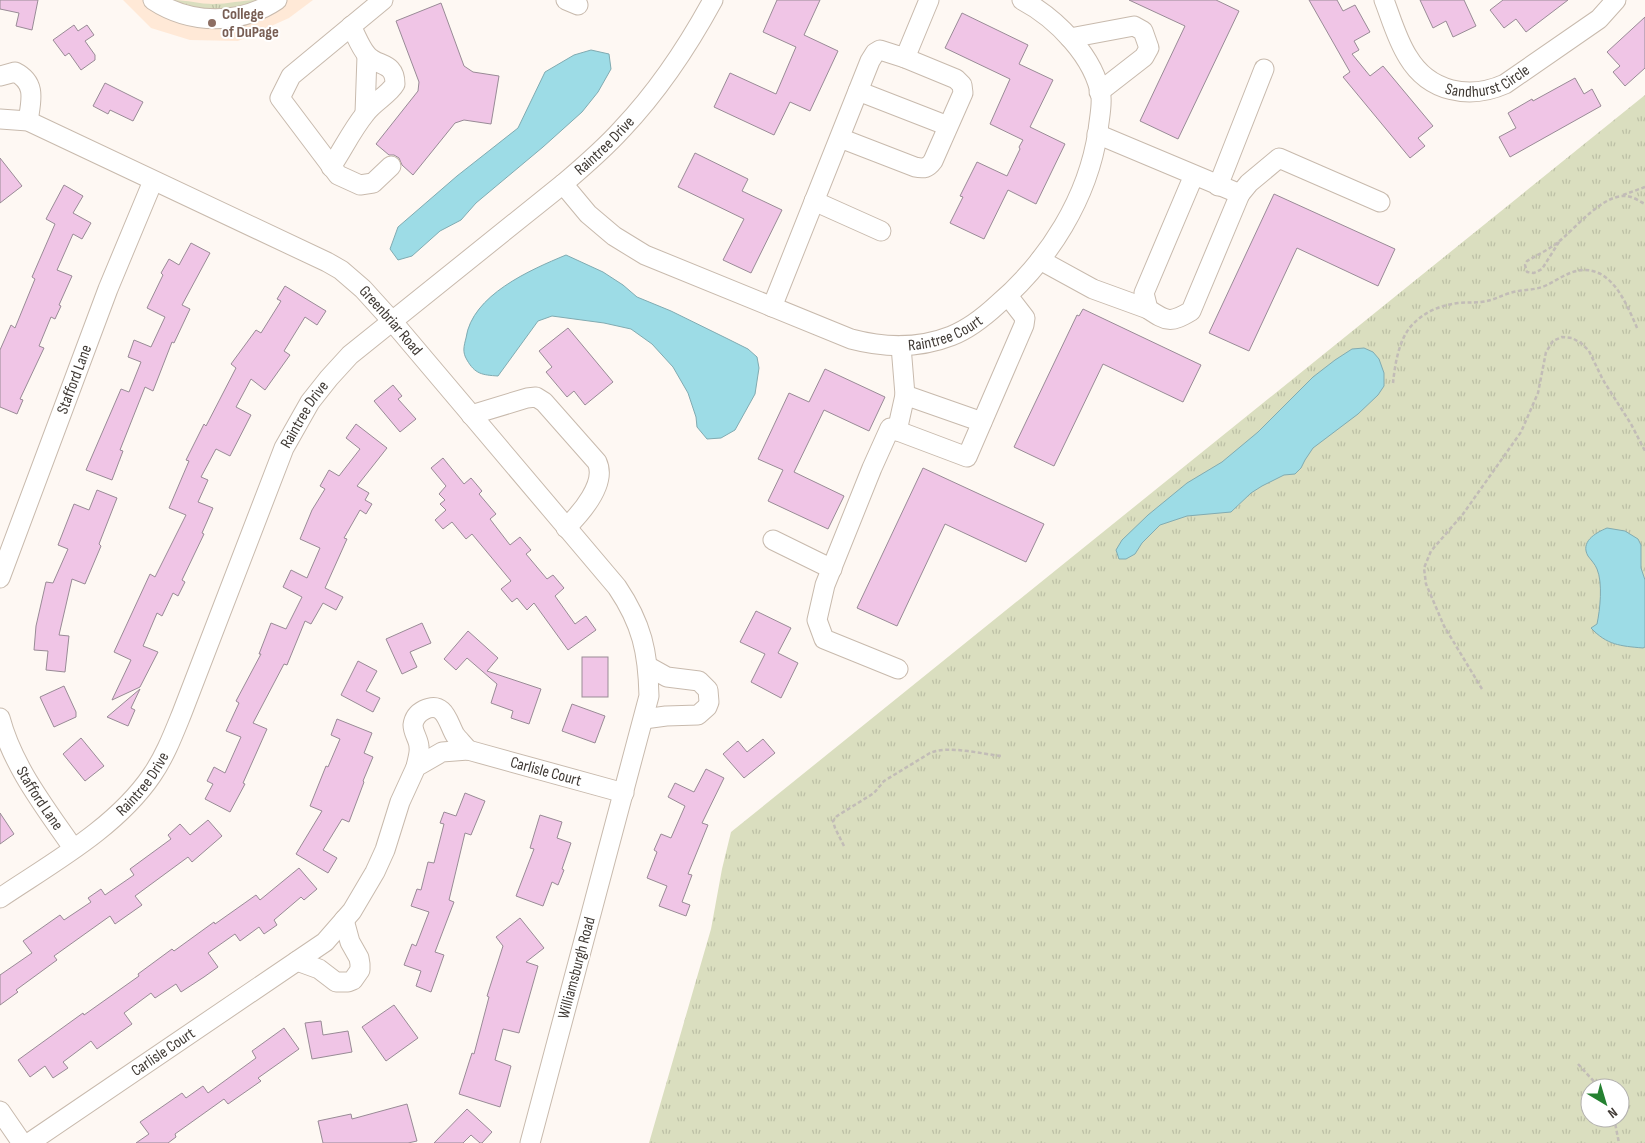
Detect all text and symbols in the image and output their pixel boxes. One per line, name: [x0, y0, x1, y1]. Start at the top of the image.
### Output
place label: College of DuPage: [222, 5, 279, 42]
marker: College of DuPage: [206, 17, 218, 29]
street label: Sandhurst Circle: [1443, 60, 1533, 101]
street label: Raintree Drive: [571, 113, 638, 179]
street label: Greenbriar Road: [355, 282, 426, 359]
street label: Raintree Court: [907, 311, 987, 355]
street label: Stafford Lane: [53, 342, 96, 417]
street label: Raintree Drive: [276, 377, 333, 452]
street label: Raintree Drive: [112, 749, 173, 820]
street label: Carlisle Court: [508, 753, 584, 790]
street label: Stafford Lane: [12, 763, 67, 834]
street label: Williamsburgh Road: [554, 915, 600, 1021]
street label: Carlisle Court: [128, 1024, 199, 1080]
north arrow: [1580, 1078, 1630, 1128]
text: N: [1605, 1104, 1621, 1122]

